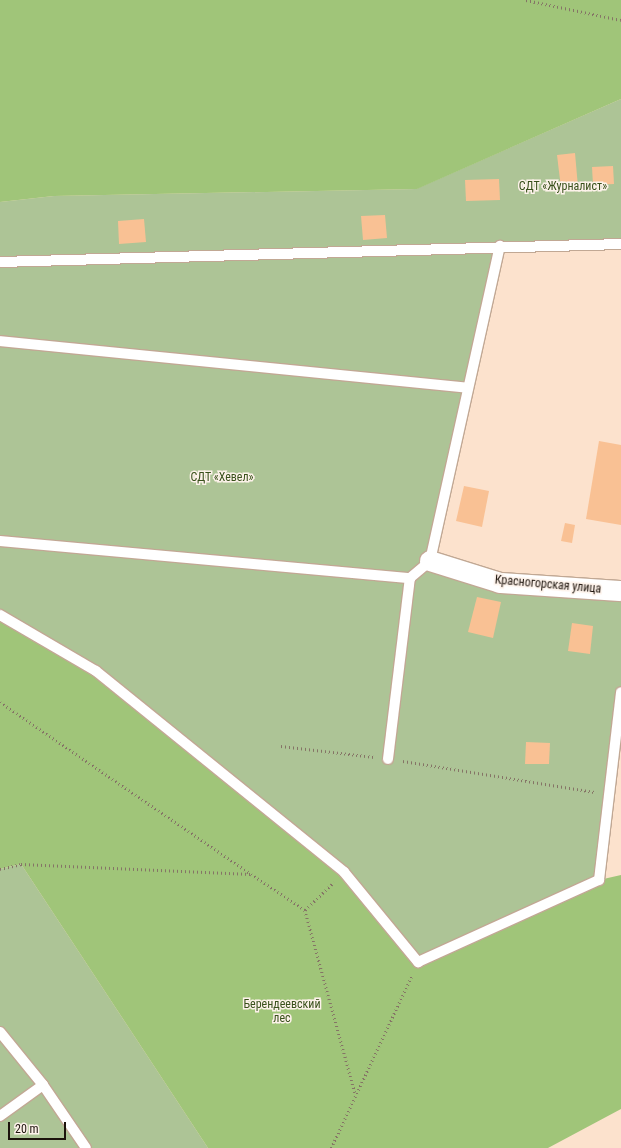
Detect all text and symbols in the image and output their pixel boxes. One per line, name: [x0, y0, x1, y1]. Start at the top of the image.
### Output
park label: СДТ «Журналист»: [519, 180, 607, 194]
park label: СДТ «Хевел»: [190, 471, 254, 485]
street label: Красногорская улица: [494, 573, 602, 597]
park label: Берендеевский лес: [243, 998, 321, 1026]
scale bar: [10, 1114, 68, 1140]
text: 20 m: [15, 1122, 39, 1136]

